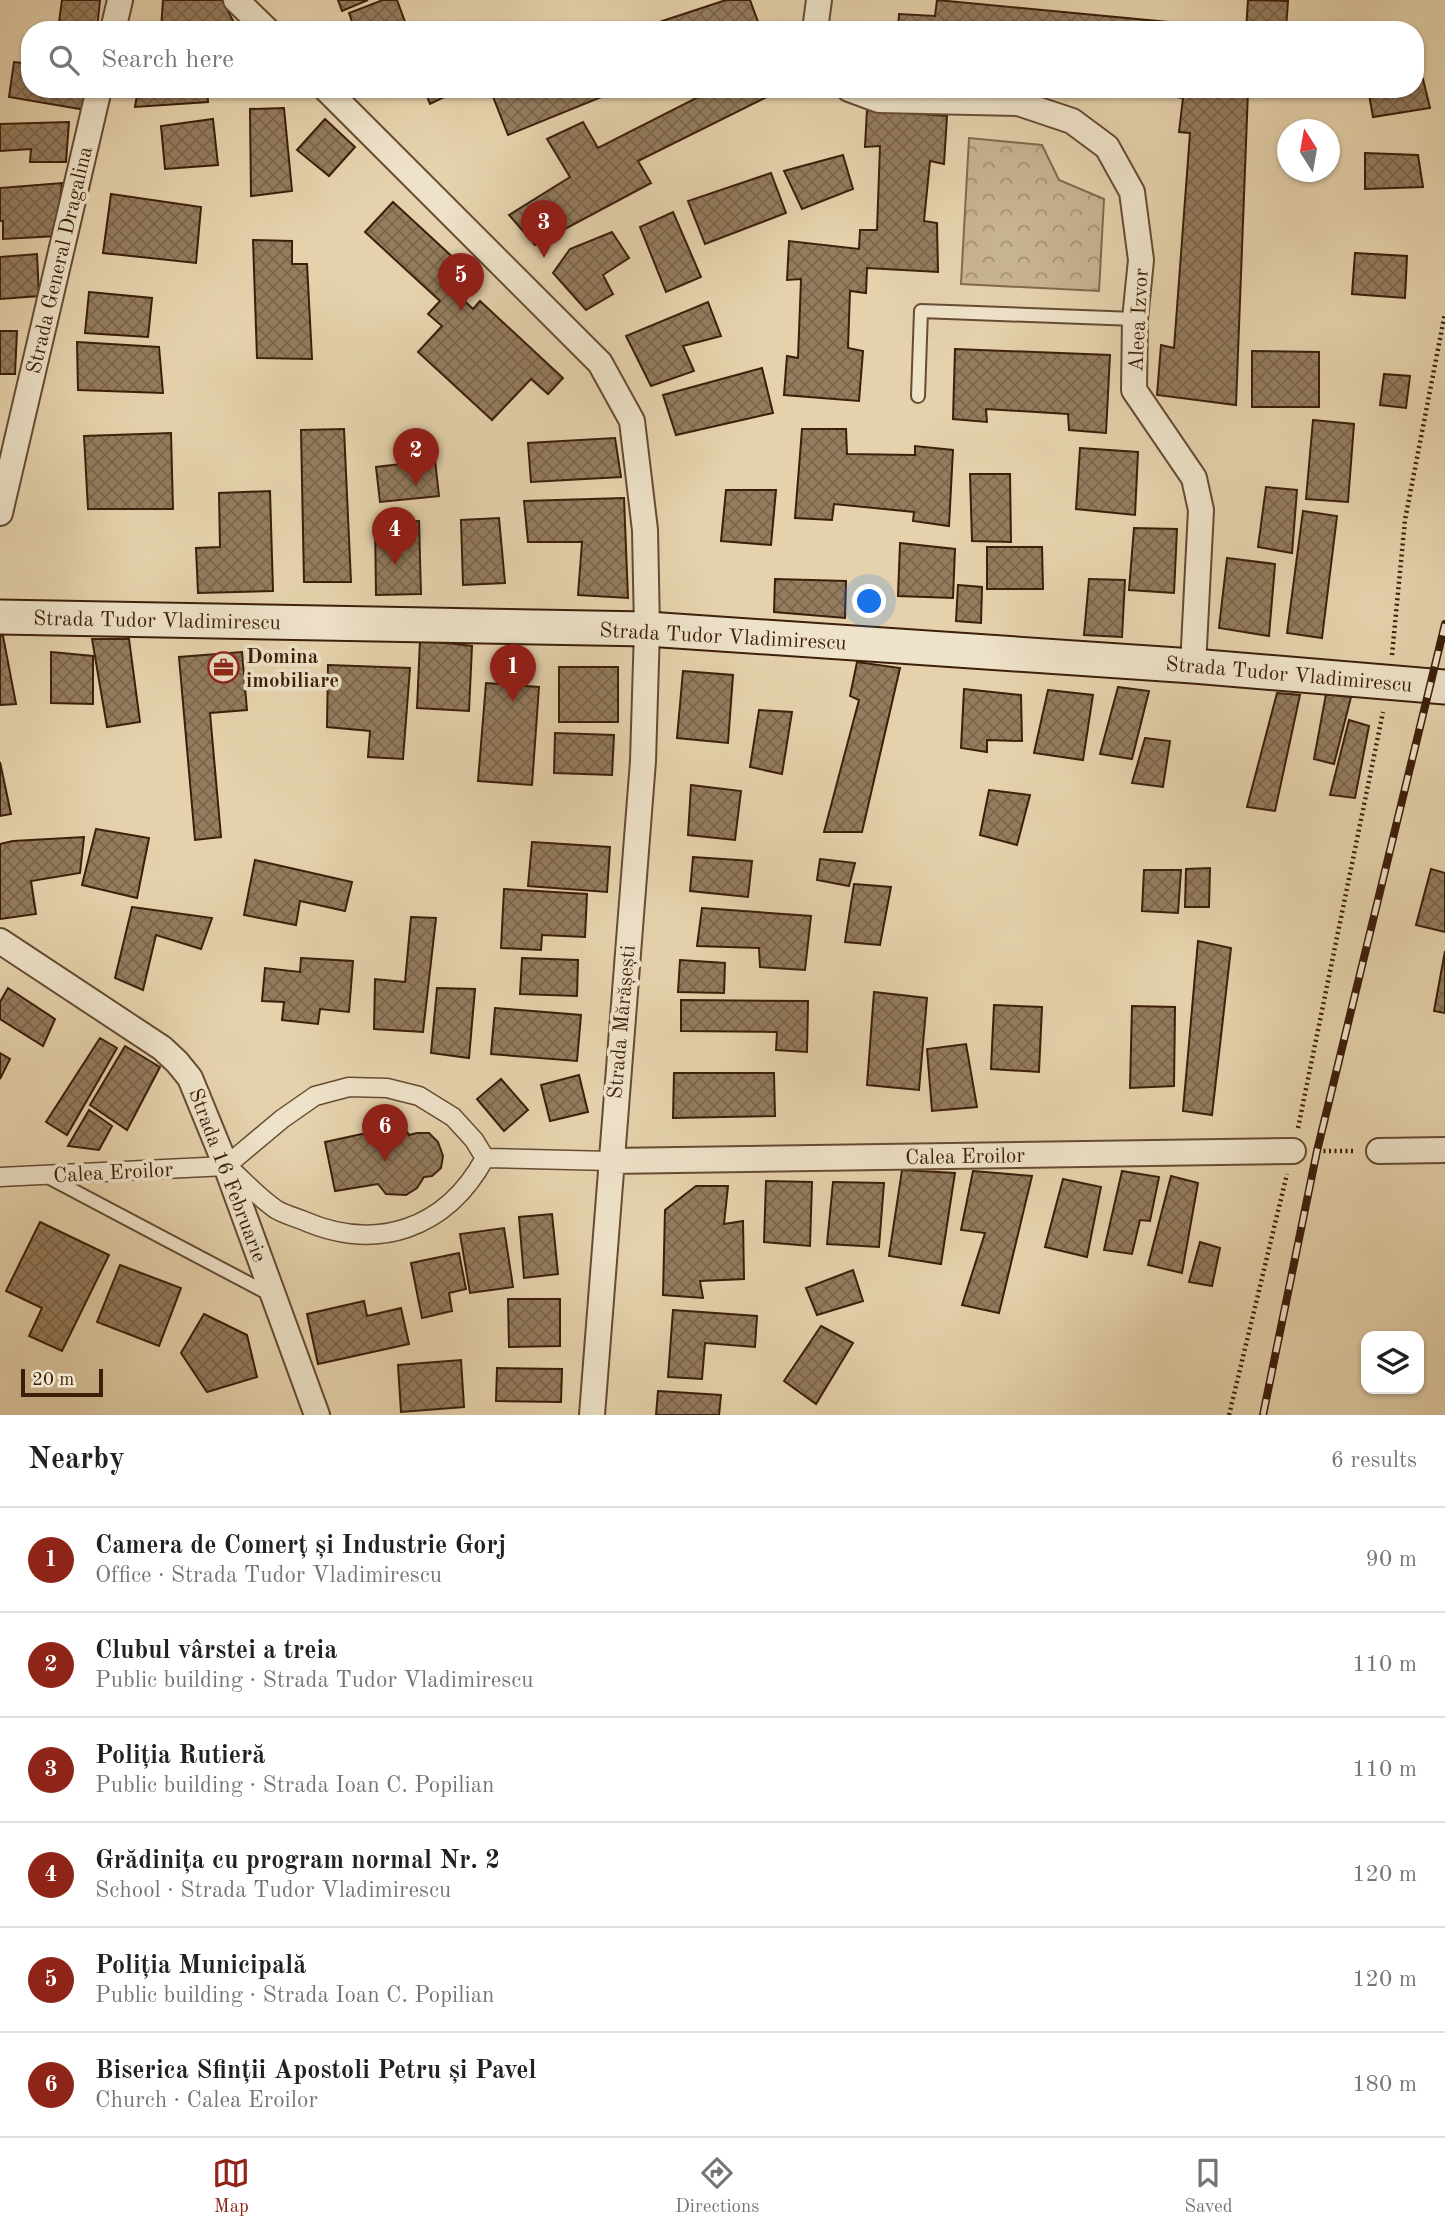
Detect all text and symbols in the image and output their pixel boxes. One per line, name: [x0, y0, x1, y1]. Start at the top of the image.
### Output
search box: [21, 21, 1424, 98]
icon: search: [45, 41, 83, 79]
text: Search here: [101, 47, 234, 73]
north arrow: [1277, 119, 1340, 182]
street label: Strada General Dragalina: [24, 144, 97, 376]
pin: 3: [521, 200, 567, 258]
pin: 5: [438, 253, 484, 311]
street label: Aleea Izvor: [1126, 267, 1153, 373]
pin: 2: [393, 428, 439, 486]
pin: 4: [372, 507, 418, 565]
your location: [852, 584, 886, 618]
street label: Strada Tudor Vladimirescu: [33, 609, 281, 634]
street label: Strada Tudor Vladimirescu: [599, 621, 847, 654]
pin: 1: [490, 644, 536, 702]
place label: Domina imobiliare: [246, 647, 339, 692]
office icon: Domina imobiliare: [206, 651, 240, 685]
street label: Strada Tudor Vladimirescu: [1165, 654, 1413, 697]
street label: Strada Mărășești: [605, 944, 641, 1100]
street label: Strada 16 Februarie: [184, 1086, 269, 1265]
pin: 6: [362, 1104, 408, 1162]
street label: Calea Eroilor: [905, 1146, 1026, 1169]
street label: Calea Eroilor: [53, 1160, 174, 1187]
map controls: [1361, 1331, 1424, 1394]
button: layers: [1361, 1331, 1424, 1394]
scale bar: [21, 1366, 103, 1398]
text: 20 m: [32, 1371, 74, 1390]
text: Nearby: [28, 1445, 125, 1475]
text: 6 results: [1331, 1449, 1417, 1472]
text: Camera de Comerț și Industrie Gorj: [95, 1533, 506, 1559]
text: 1: [44, 1548, 58, 1571]
text: 90 m: [1366, 1548, 1417, 1571]
text: Office · Strada Tudor Vladimirescu: [95, 1564, 442, 1587]
text: Clubul vârstei a treia: [95, 1638, 338, 1664]
text: 2: [44, 1653, 58, 1676]
text: 110 m: [1352, 1653, 1417, 1676]
text: Public building · Strada Tudor Vladimirescu: [95, 1669, 534, 1692]
text: Poliția Rutieră: [95, 1743, 266, 1769]
text: 3: [44, 1758, 58, 1781]
text: 110 m: [1352, 1758, 1417, 1781]
text: Public building · Strada Ioan C. Popilian: [95, 1774, 495, 1797]
text: Grădinița cu program normal Nr. 2: [95, 1848, 500, 1874]
text: 4: [44, 1863, 58, 1886]
text: 120 m: [1352, 1863, 1417, 1886]
text: School · Strada Tudor Vladimirescu: [95, 1879, 451, 1902]
text: Poliția Municipală: [95, 1953, 306, 1979]
text: 5: [44, 1968, 58, 1991]
text: 120 m: [1352, 1968, 1417, 1991]
text: Public building · Strada Ioan C. Popilian: [95, 1984, 495, 2007]
text: Biserica Sfinții Apostoli Petru și Pavel: [95, 2058, 536, 2084]
text: 6: [44, 2073, 58, 2096]
text: 180 m: [1352, 2073, 1417, 2096]
text: Church · Calea Eroilor: [95, 2089, 318, 2112]
tab: Map: [212, 2154, 250, 2219]
tab: Directions: [675, 2154, 760, 2219]
tab: Saved: [1184, 2154, 1233, 2219]

